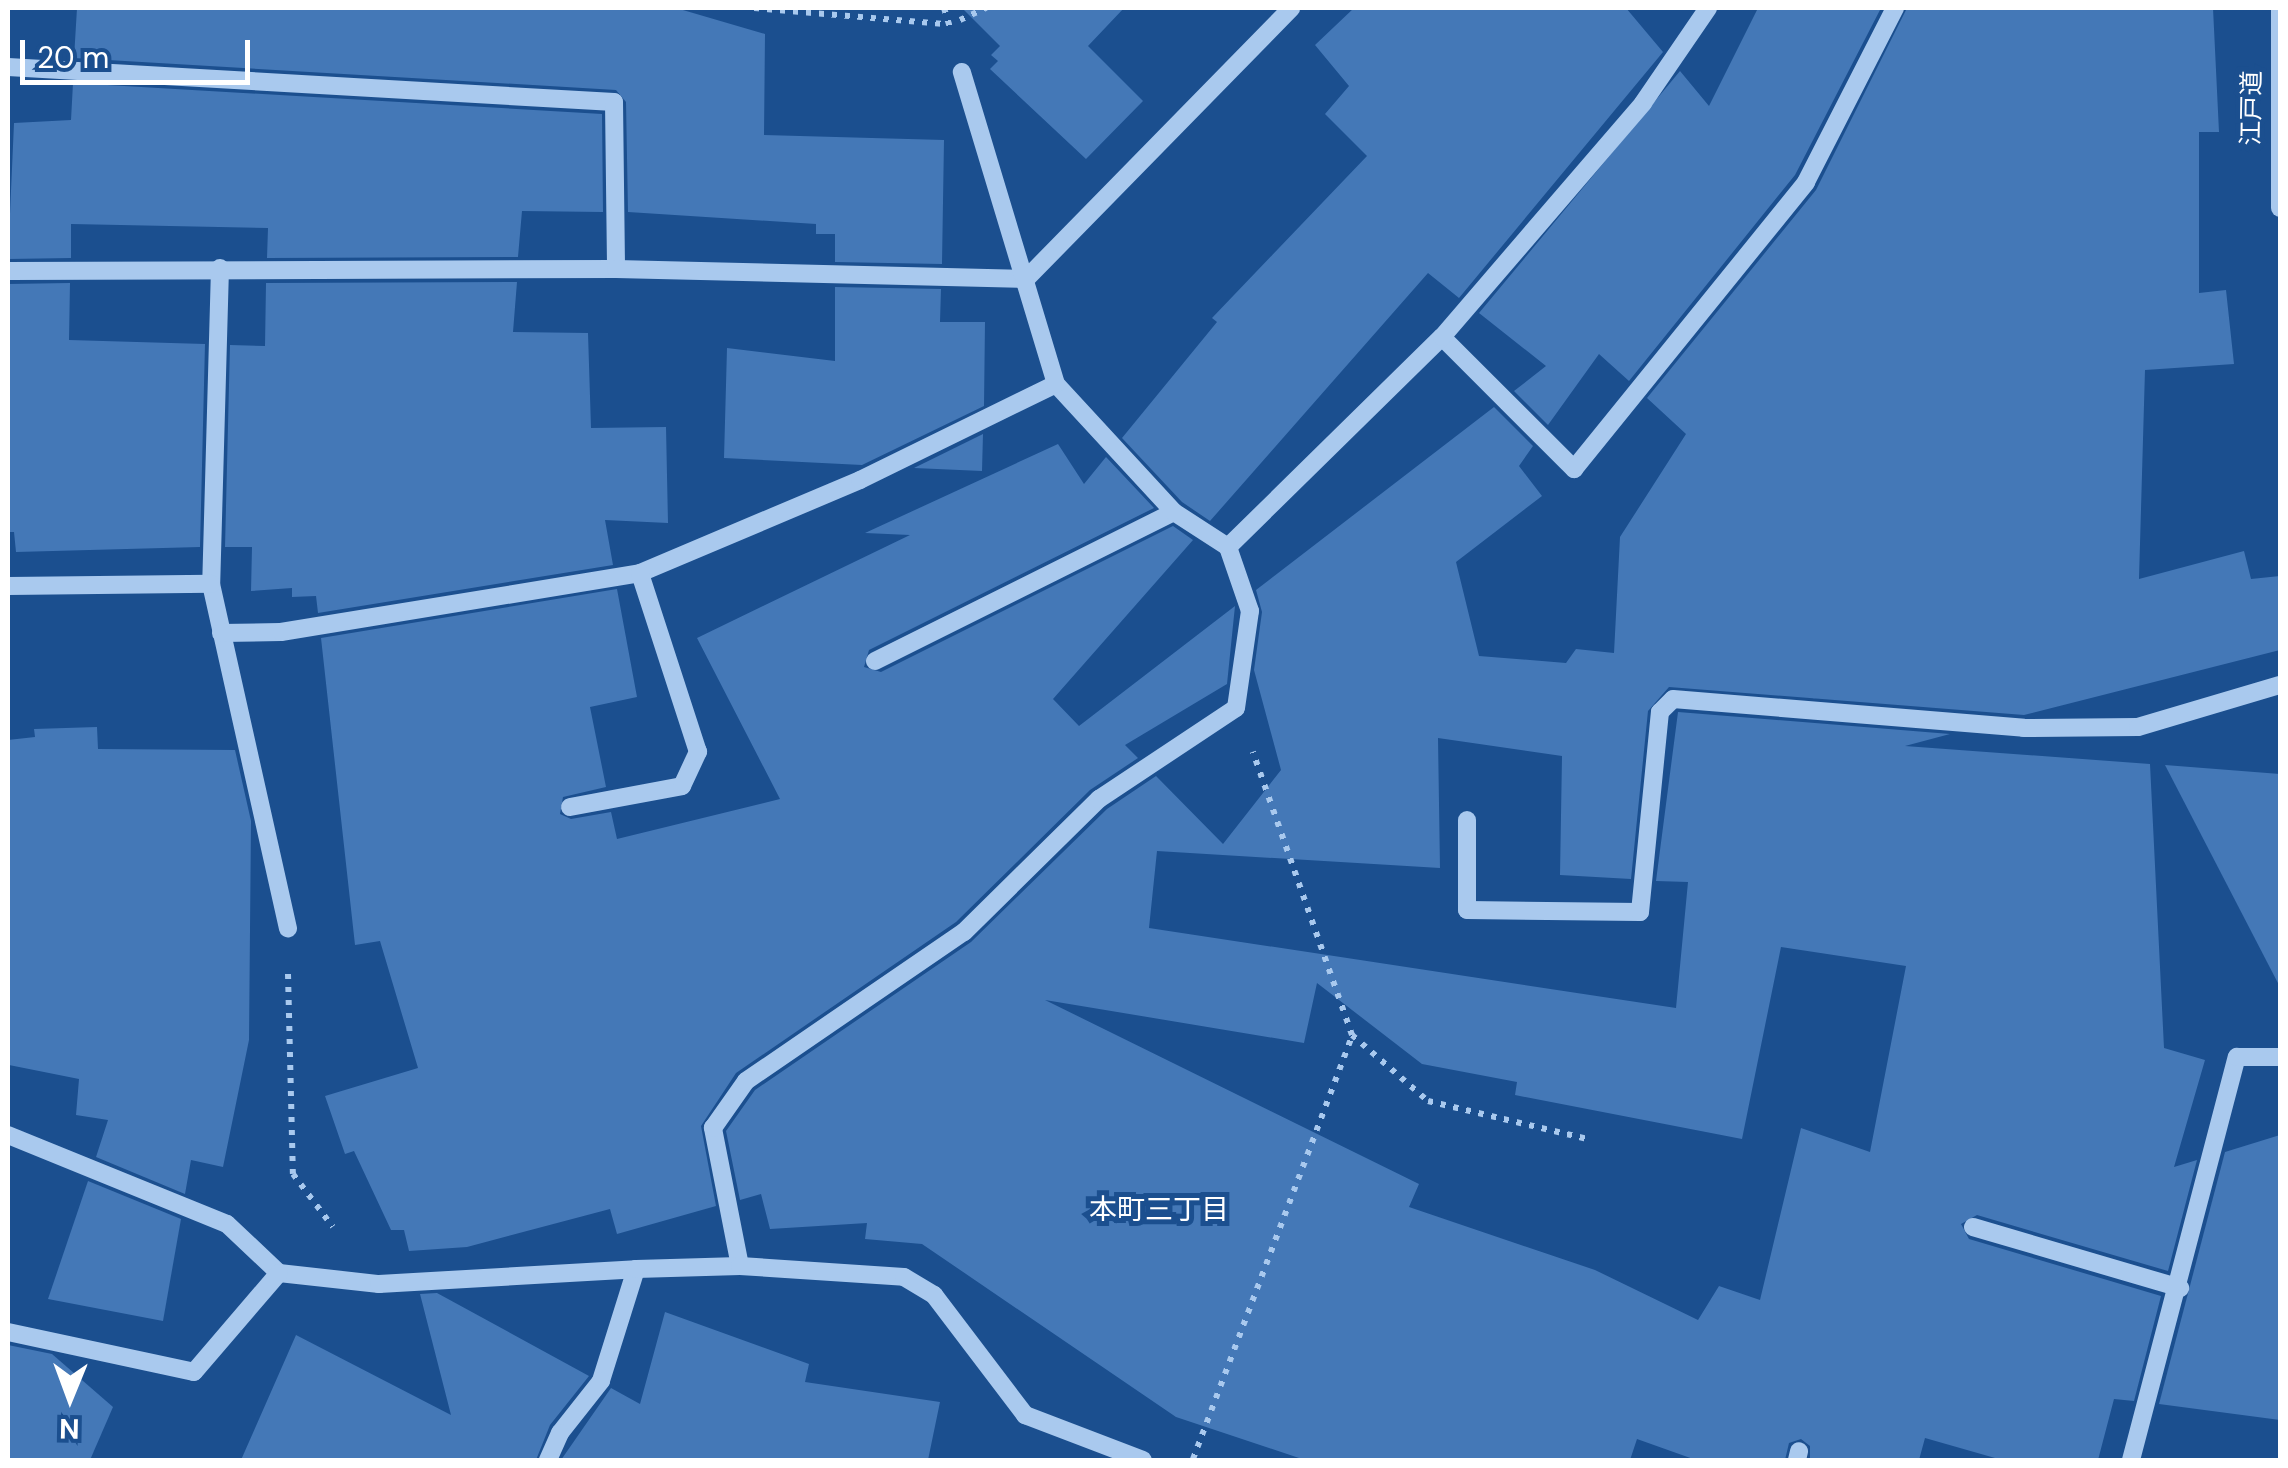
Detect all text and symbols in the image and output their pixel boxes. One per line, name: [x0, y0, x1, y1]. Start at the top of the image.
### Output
scale bar: [25, 20, 255, 82]
text: 20 m: [37, 38, 109, 77]
street label: 江戸道: [2236, 70, 2268, 146]
district label: 本町三丁目: [1089, 1193, 1229, 1227]
north arrow: [20, 1348, 120, 1448]
text: N: [59, 1410, 80, 1447]

